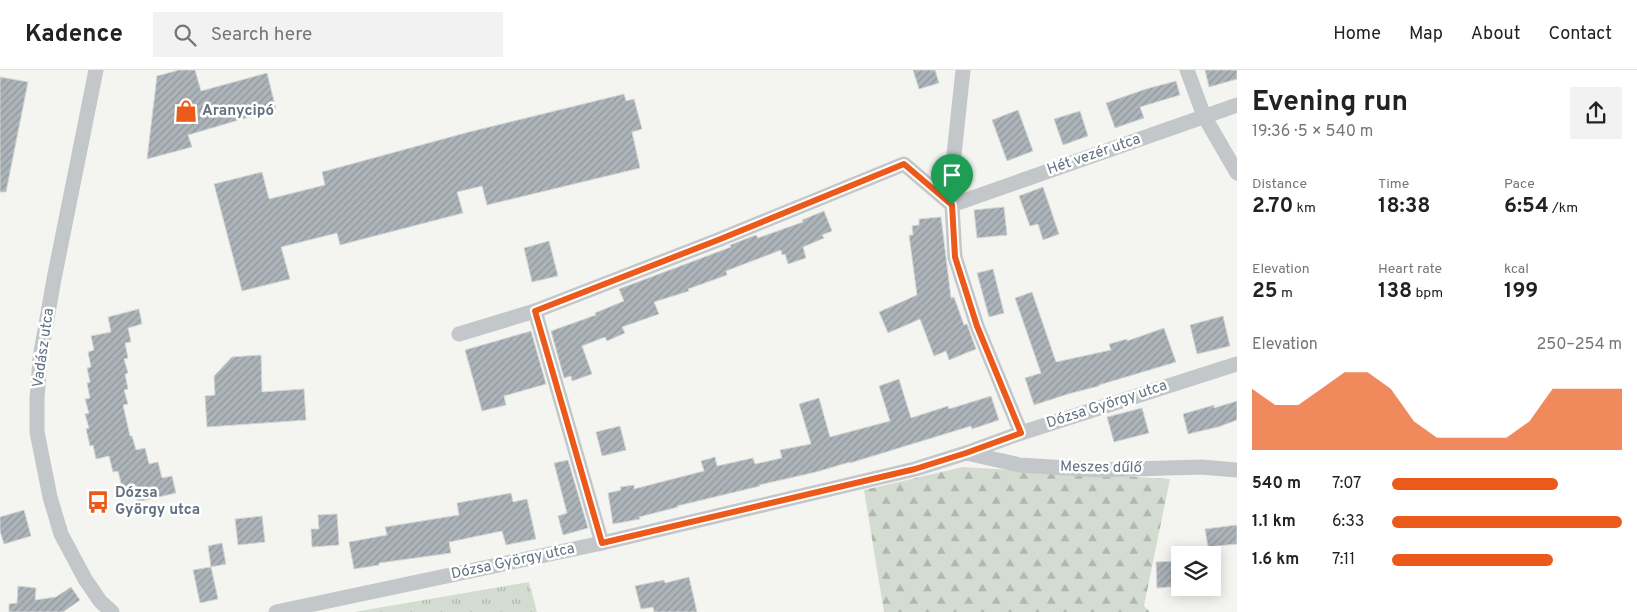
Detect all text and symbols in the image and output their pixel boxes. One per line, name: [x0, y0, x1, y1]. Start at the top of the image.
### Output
search box: [153, 12, 503, 57]
text: Kadence: [25, 20, 123, 50]
icon: search: [171, 21, 199, 49]
text: Search here: [211, 23, 312, 47]
text: Home: [1333, 23, 1381, 46]
text: Map: [1409, 23, 1443, 46]
text: About: [1471, 23, 1520, 46]
text: Contact: [1548, 23, 1612, 46]
text: Evening run: [1252, 85, 1408, 121]
button: share: [1570, 87, 1622, 139]
shop icon: Aranycipó: [173, 98, 199, 124]
place label: Aranycipó: [202, 102, 274, 121]
text: 19:36 · 5 × 540 m: [1252, 122, 1373, 142]
street label: Hét vezér utca: [1045, 130, 1143, 180]
pin: [931, 154, 973, 205]
icon: arrive: [938, 161, 966, 189]
text: Distance: [1252, 176, 1307, 193]
text: Time: [1378, 176, 1409, 193]
text: Pace: [1504, 176, 1535, 193]
text: 2.70: [1252, 193, 1293, 220]
text: 18:38: [1378, 193, 1431, 220]
text: 6:54: [1504, 193, 1549, 220]
text: km: [1293, 200, 1316, 217]
text: /km: [1549, 200, 1578, 217]
text: Elevation: [1252, 261, 1310, 278]
text: Heart rate: [1378, 261, 1442, 278]
text: kcal: [1504, 261, 1529, 278]
text: 25: [1252, 278, 1278, 305]
text: 138: [1378, 278, 1412, 305]
text: 199: [1504, 278, 1538, 305]
text: m: [1278, 285, 1293, 302]
text: bpm: [1412, 285, 1443, 302]
street label: Vadász utca: [29, 307, 59, 389]
text: Elevation: [1252, 335, 1318, 355]
text: 250–254 m: [1537, 335, 1622, 355]
street label: Dózsa György utca: [1044, 377, 1170, 433]
street label: Meszes dűlő: [1060, 458, 1143, 478]
text: 540 m: [1252, 474, 1301, 494]
text: 7:07: [1332, 474, 1361, 494]
place label: Dózsa György utca: [115, 484, 200, 520]
bus stop icon: Dózsa György utca: [85, 489, 111, 515]
text: 1.1 km: [1252, 512, 1296, 532]
text: 6:33: [1332, 512, 1364, 532]
street label: Dózsa György utca: [450, 540, 576, 584]
map controls: [1171, 546, 1221, 596]
button: layers: [1171, 546, 1221, 596]
text: 1.6 km: [1252, 550, 1299, 570]
text: 7:11: [1332, 550, 1355, 570]

